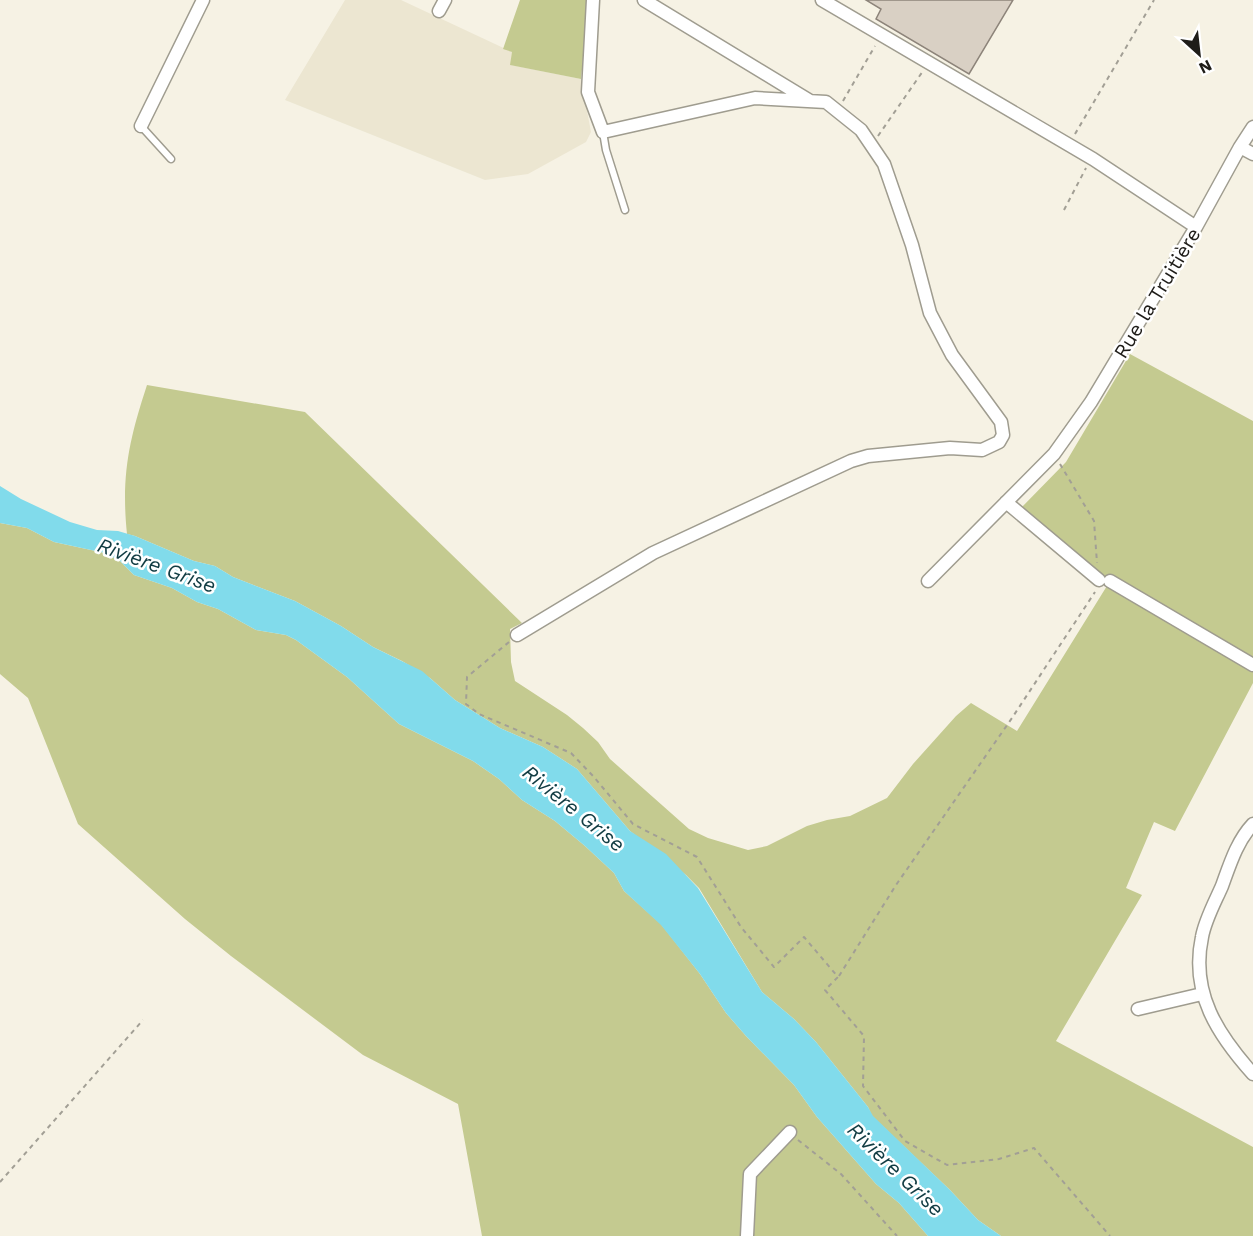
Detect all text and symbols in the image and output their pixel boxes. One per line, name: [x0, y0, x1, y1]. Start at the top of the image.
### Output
north arrow: [1169, 24, 1229, 84]
text: N: [1196, 56, 1215, 78]
street label: Rue la Truitière: [1109, 223, 1205, 363]
water label: Rivière Grise: [94, 532, 220, 598]
water label: Rivière Grise: [518, 759, 630, 857]
water label: Rivière Grise: [843, 1117, 949, 1221]

